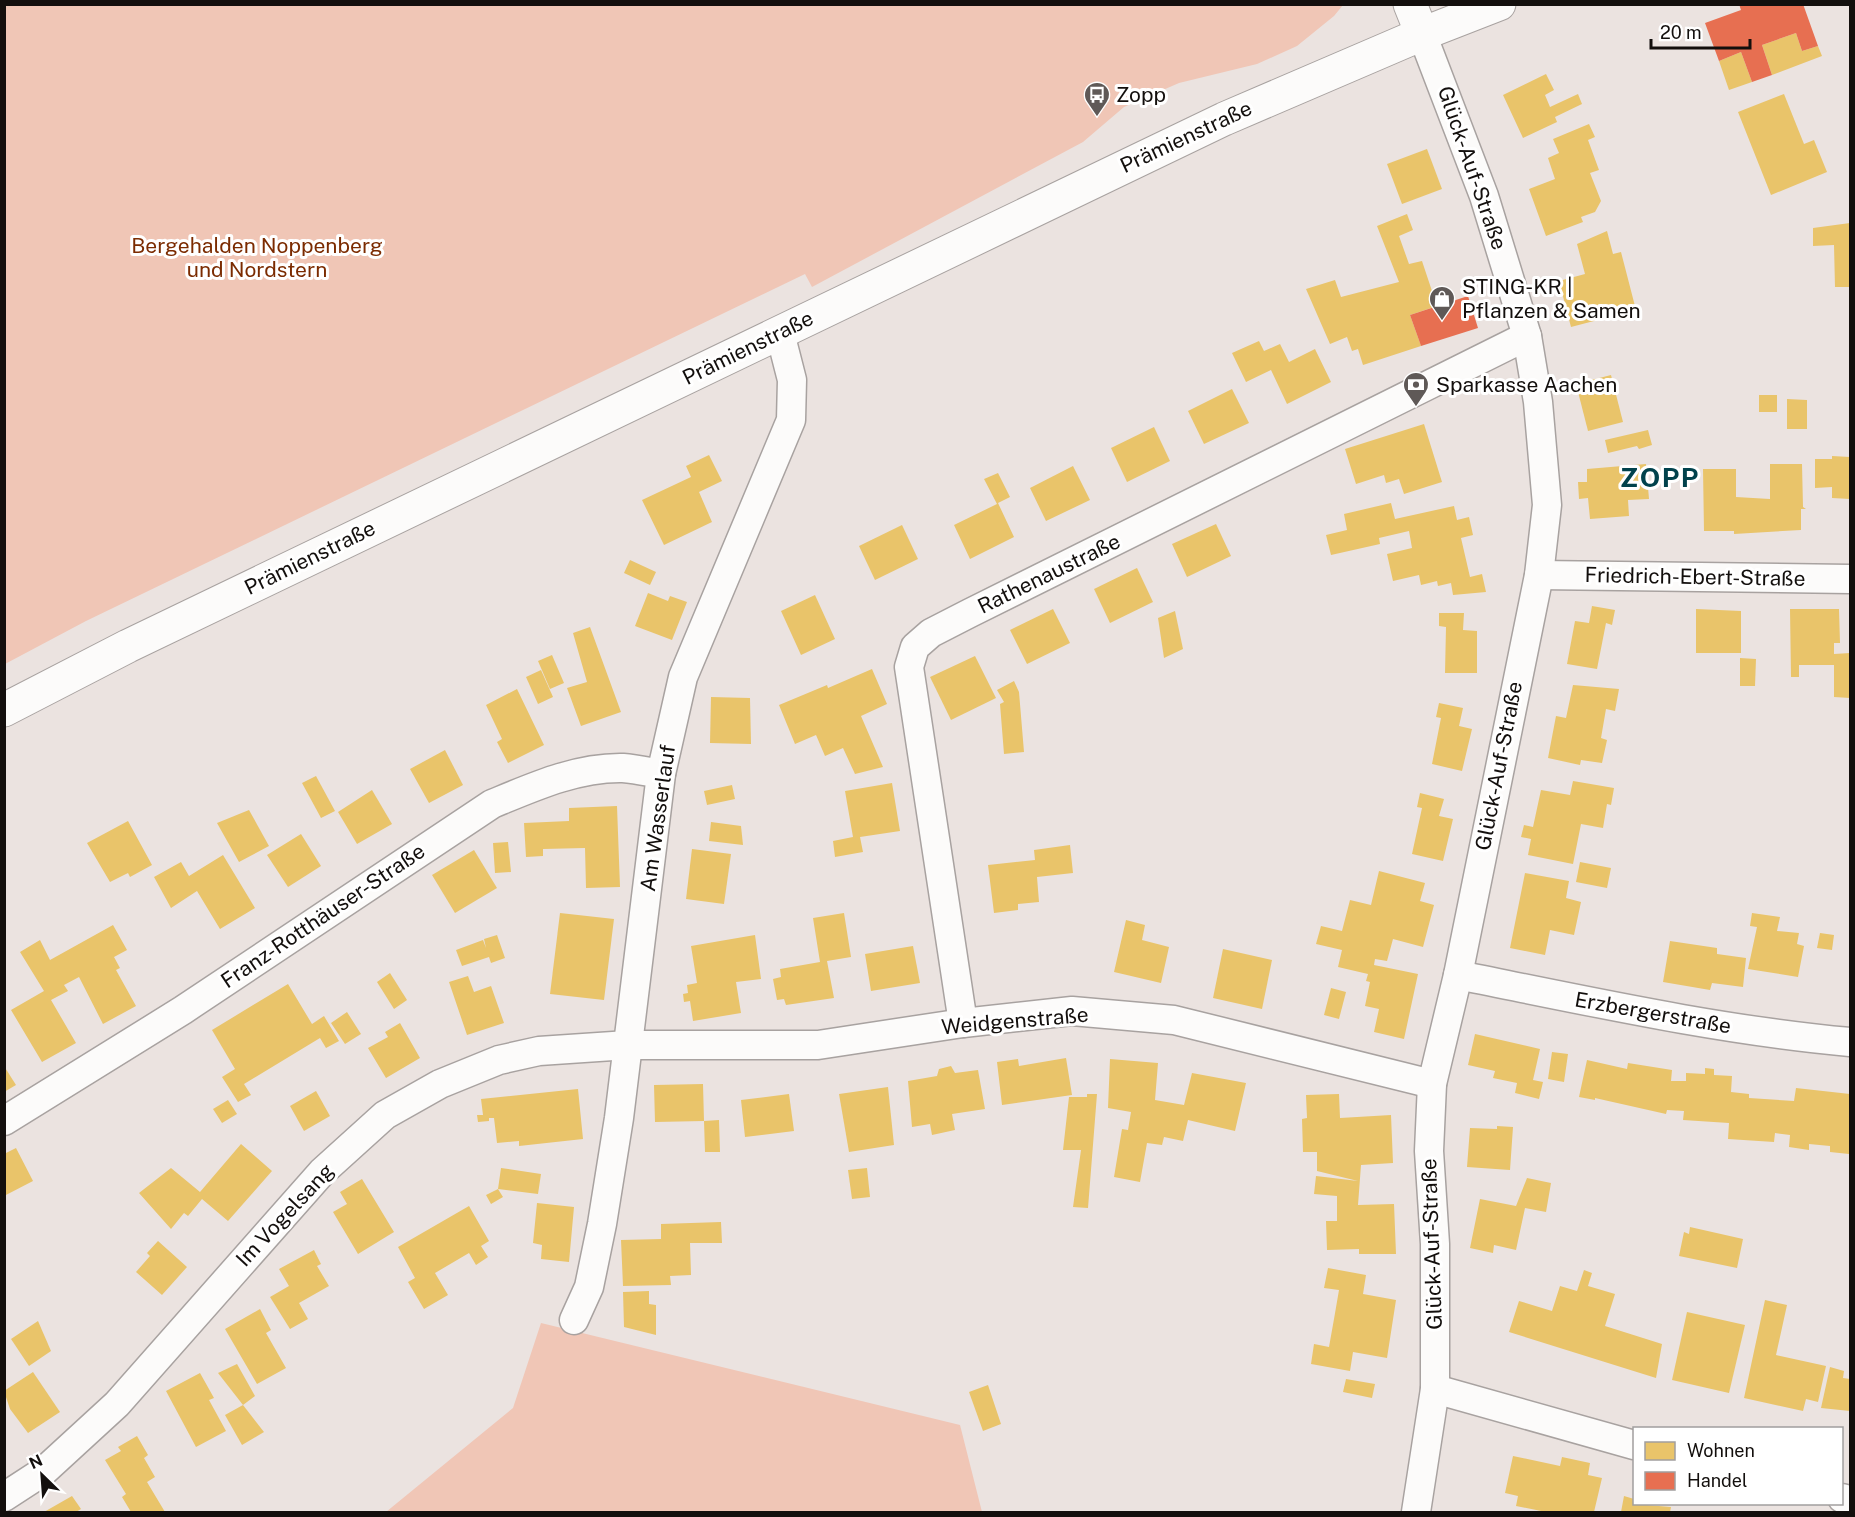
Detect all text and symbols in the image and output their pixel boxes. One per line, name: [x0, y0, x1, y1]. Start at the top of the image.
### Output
scale bar: [1651, 12, 1750, 50]
text: 20 m: [1660, 22, 1702, 43]
bus stop icon: Zopp: [1082, 80, 1112, 118]
place label: Zopp: [1116, 82, 1166, 107]
street label: Glück-Auf-Straße: [1433, 83, 1512, 253]
street label: Prämienstraße: [1116, 95, 1256, 178]
park label: Bergehalden Noppenberg und Nordstern: [131, 233, 383, 282]
place label: STING-KR | Pflanzen & Samen: [1462, 274, 1641, 323]
shop icon: STING-KR | Pflanzen & Samen: [1427, 284, 1457, 322]
street label: Prämienstraße: [678, 305, 817, 390]
bank icon: Sparkasse Aachen: [1401, 370, 1431, 408]
place label: Sparkasse Aachen: [1436, 372, 1617, 397]
district label: ZOPP: [1620, 461, 1700, 493]
street label: Prämienstraße: [240, 515, 379, 600]
street label: Rathenaustraße: [973, 528, 1124, 619]
street label: Friedrich-Ebert-Straße: [1584, 562, 1806, 591]
street label: Glück-Auf-Straße: [1470, 679, 1527, 852]
street label: Am Wasserlauf: [635, 743, 680, 893]
street label: Franz-Rotthäuser-Straße: [216, 838, 429, 993]
street label: Erzbergerstraße: [1573, 986, 1733, 1039]
street label: Weidgenstraße: [940, 1002, 1090, 1039]
street label: Im Vogelsang: [231, 1158, 339, 1271]
street label: Glück-Auf-Straße: [1416, 1158, 1447, 1330]
legend: [1633, 1427, 1843, 1505]
text: Wohnen: [1687, 1440, 1755, 1461]
north arrow: [12, 1445, 72, 1505]
text: N: [26, 1451, 46, 1473]
text: Handel: [1687, 1470, 1747, 1491]

